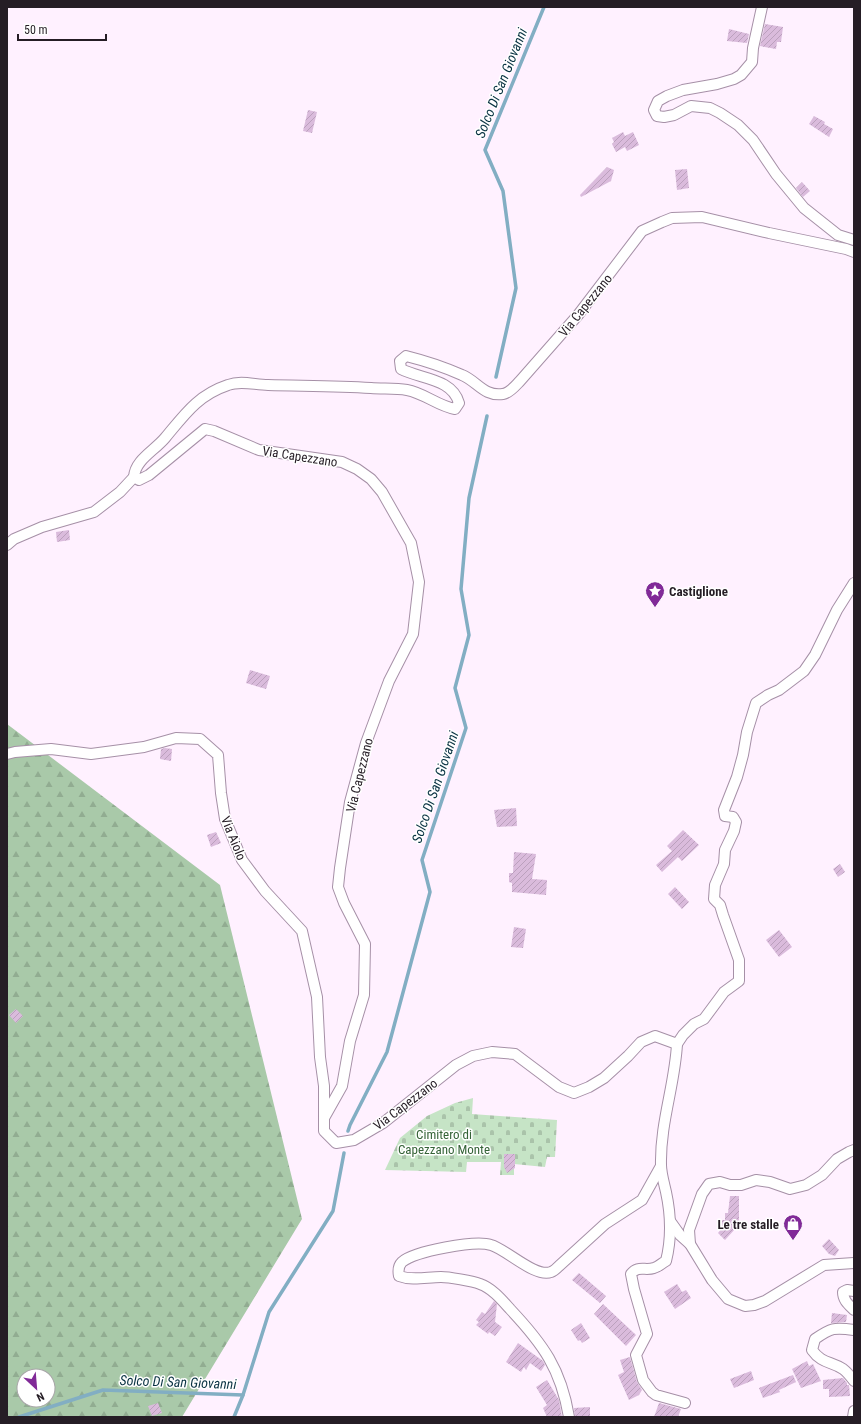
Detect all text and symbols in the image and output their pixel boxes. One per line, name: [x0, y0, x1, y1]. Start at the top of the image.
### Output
scale bar: [18, 16, 106, 42]
text: 50 m: [24, 23, 48, 37]
water label: Solco Di San Giovanni: [472, 25, 531, 140]
street label: Via Capezzano: [556, 271, 615, 340]
street label: Via Capezzano: [261, 443, 339, 470]
place icon: Castiglione: [644, 580, 666, 608]
place label: Castiglione: [669, 584, 728, 599]
water label: Solco Di San Giovanni: [408, 728, 462, 845]
street label: Via Capezzano: [343, 736, 376, 814]
street label: Via Aiolo: [218, 814, 249, 862]
street label: Via Capezzano: [370, 1076, 440, 1133]
park label: Cimitero di Capezzano Monte: [398, 1127, 490, 1157]
shop icon: Le tre stalle: [782, 1213, 804, 1241]
place label: Le tre stalle: [717, 1217, 779, 1232]
north arrow: [16, 1368, 56, 1408]
water label: Solco Di San Giovanni: [119, 1372, 238, 1392]
text: N: [34, 1389, 46, 1404]

